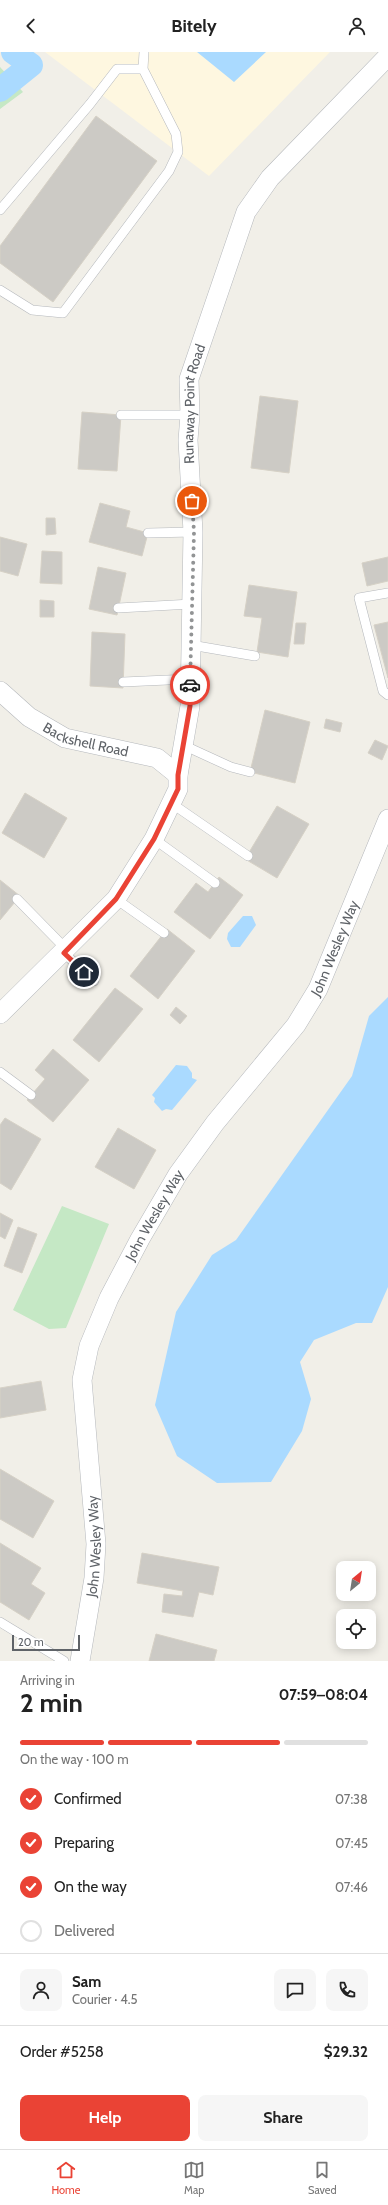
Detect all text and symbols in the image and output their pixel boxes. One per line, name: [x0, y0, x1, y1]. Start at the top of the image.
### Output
icon: back: [20, 15, 42, 37]
text: Bitely: [171, 15, 217, 37]
icon: person: [346, 15, 368, 37]
street label: Runaway Point Road: [179, 342, 209, 464]
pin: [175, 484, 209, 518]
icon: bag: [181, 490, 203, 512]
courier: [170, 665, 210, 705]
icon: car: [179, 674, 201, 696]
street label: Backshell Road: [40, 718, 130, 761]
street label: John Wesley Way: [306, 898, 363, 1000]
pin: [67, 955, 101, 989]
icon: home: [73, 961, 95, 983]
street label: John Wesley Way: [121, 1166, 187, 1265]
street label: John Wesley Way: [82, 1495, 105, 1599]
north arrow: [336, 1561, 376, 1601]
map controls: [336, 1561, 376, 1649]
button: locate: [336, 1609, 376, 1649]
scale bar: [12, 1633, 80, 1652]
text: 20 m: [18, 1635, 44, 1649]
text: Arriving in: [20, 1672, 75, 1688]
text: 07:59–08:04: [279, 1686, 368, 1704]
text: 2 min: [20, 1687, 83, 1719]
text: On the way · 100 m: [20, 1751, 129, 1767]
icon: check: [20, 1788, 42, 1810]
text: Confirmed: [54, 1790, 122, 1808]
text: 07:38: [335, 1791, 368, 1807]
icon: check: [20, 1832, 42, 1854]
text: Preparing: [54, 1834, 114, 1852]
text: 07:45: [335, 1835, 368, 1851]
icon: check: [20, 1876, 42, 1898]
text: On the way: [54, 1878, 127, 1896]
text: 07:46: [335, 1879, 368, 1895]
text: Delivered: [54, 1922, 115, 1940]
button: person: [20, 1969, 62, 2011]
button: chat: [274, 1969, 316, 2011]
button: phone: [326, 1969, 368, 2011]
text: Sam: [72, 1973, 101, 1991]
text: Courier · 4.5: [72, 1991, 137, 2007]
text: Order #5258: [20, 2043, 104, 2061]
text: $29.32: [324, 2043, 368, 2061]
button: Help: [20, 2095, 190, 2141]
button: Share: [198, 2095, 368, 2141]
tab: Home: [51, 2159, 80, 2197]
tab: Map: [183, 2159, 205, 2197]
tab: Saved: [308, 2159, 337, 2197]

